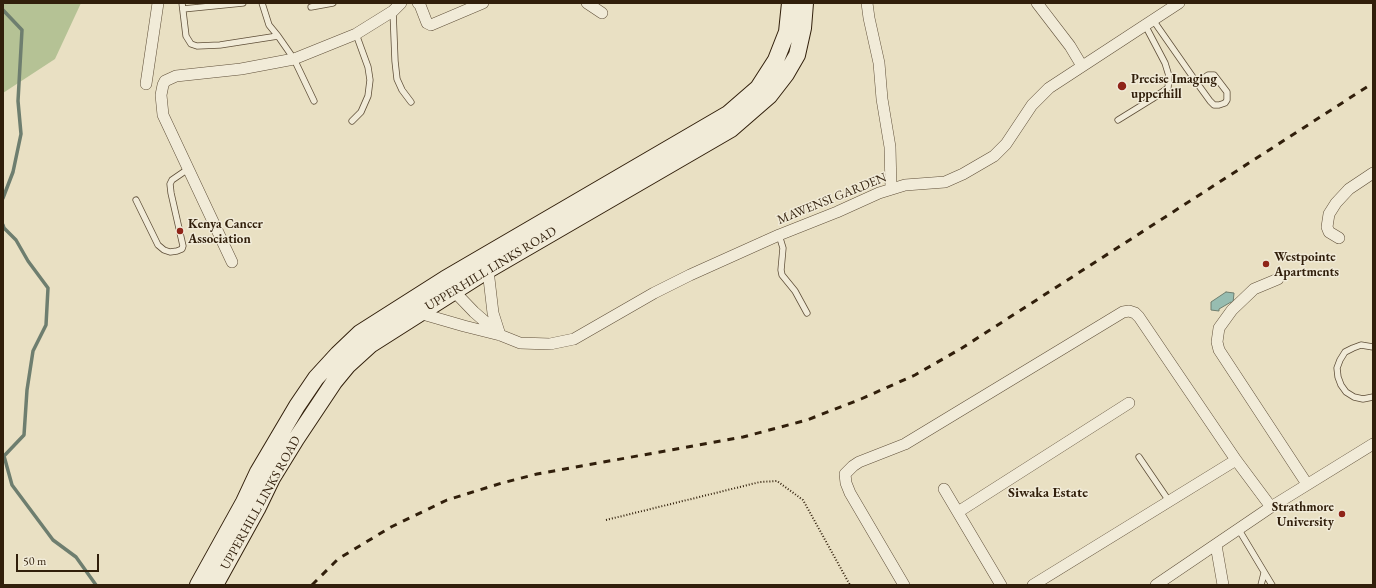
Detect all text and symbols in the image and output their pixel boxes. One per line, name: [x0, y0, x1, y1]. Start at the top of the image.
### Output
place label: Precise Imaging upperhill: [1131, 71, 1217, 102]
marker: Precise Imaging upperhill: [1116, 80, 1128, 92]
street label: MAWENSI GARDEN: [775, 170, 889, 228]
place label: Kenya Cancer Association: [188, 216, 263, 247]
street label: UPPERHILL LINKS ROAD: [422, 224, 560, 314]
marker: Kenya Cancer Association: [175, 226, 185, 236]
place label: Westpointe Apartments: [1274, 249, 1339, 280]
marker: Westpointe Apartments: [1261, 259, 1271, 269]
street label: UPPERHILL LINKS ROAD: [218, 433, 304, 573]
district label: Siwaka Estate: [1008, 485, 1088, 501]
place label: Strathmore University: [1272, 499, 1334, 530]
marker: Strathmore University: [1337, 509, 1347, 519]
scale bar: [18, 546, 101, 572]
text: 50 m: [23, 553, 46, 569]

